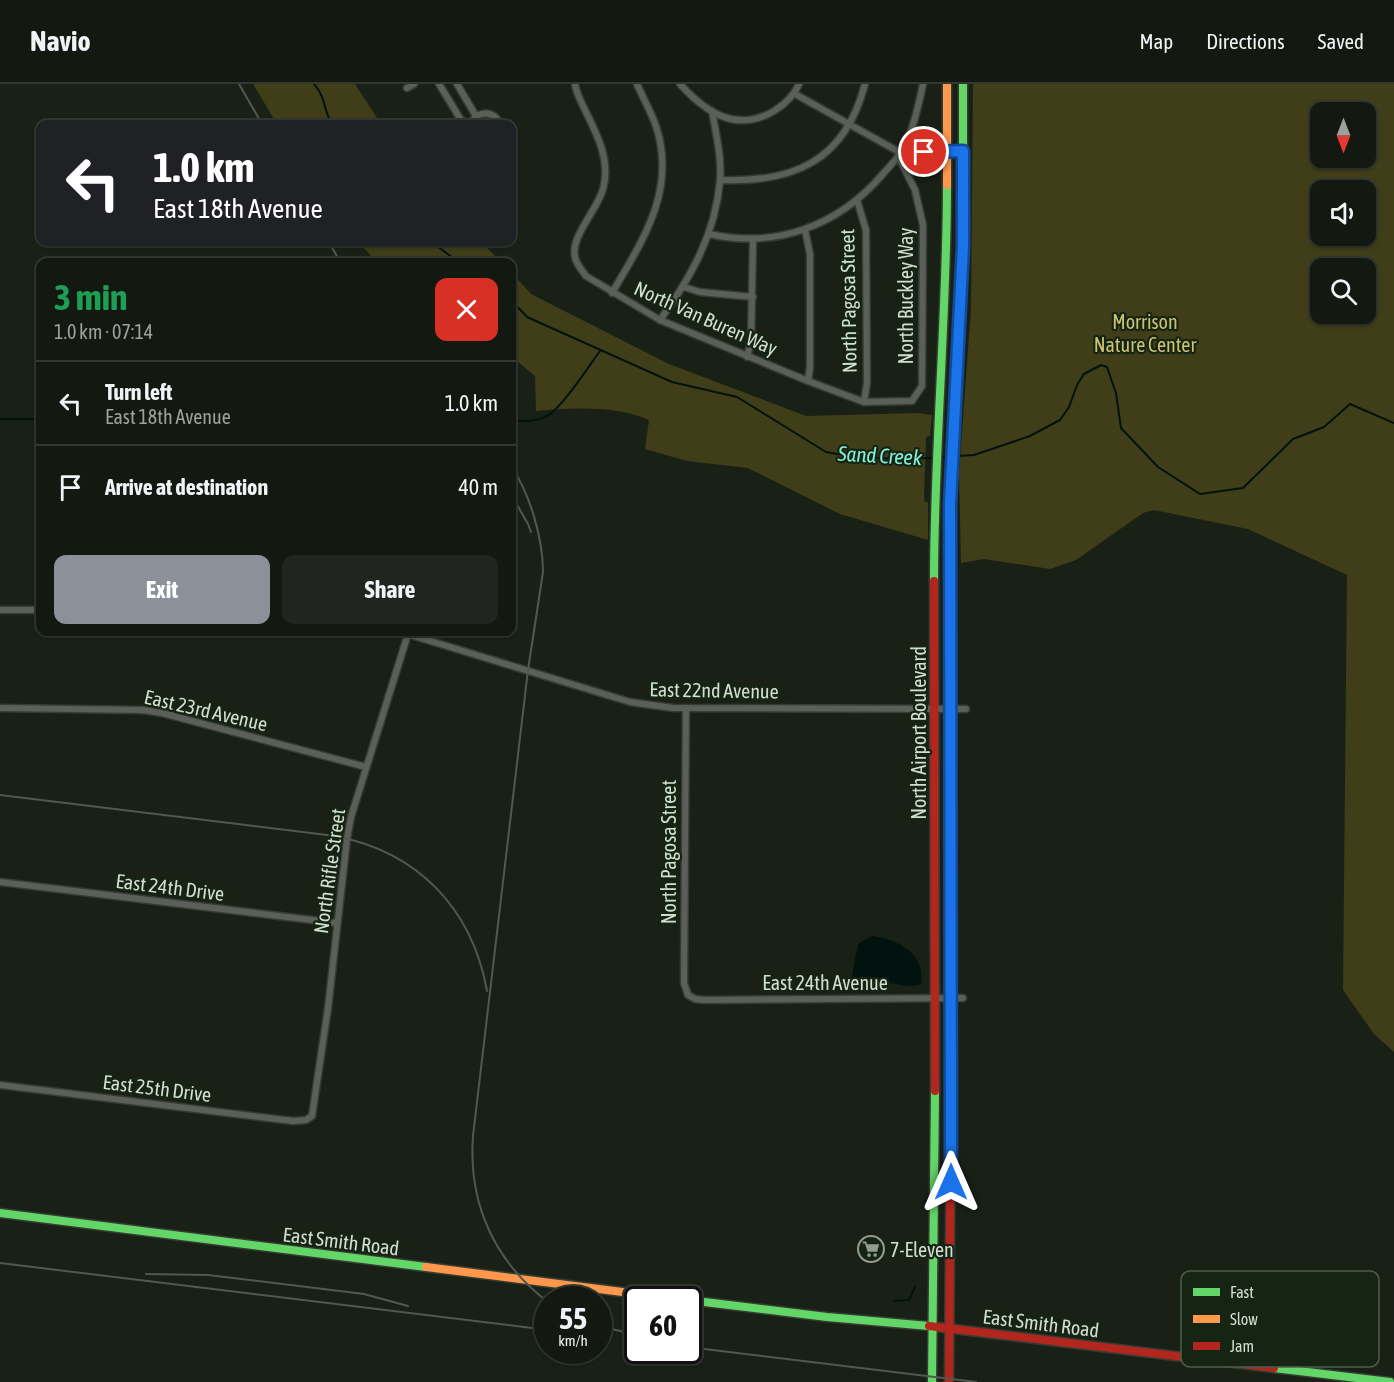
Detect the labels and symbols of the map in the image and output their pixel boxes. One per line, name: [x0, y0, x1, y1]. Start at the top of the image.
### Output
north arrow: [1310, 102, 1376, 168]
pin: [898, 126, 949, 177]
street label: North Pagosa Street: [835, 228, 861, 373]
street label: North Buckley Way: [894, 228, 917, 364]
street label: North Van Buren Way: [631, 276, 781, 360]
park label: Morrison Nature Center: [1094, 310, 1197, 356]
water label: Sand Creek: [836, 441, 924, 469]
street label: North Airport Boulevard: [907, 646, 930, 820]
street label: East 22nd Avenue: [649, 677, 779, 703]
street label: East 23rd Avenue: [142, 685, 270, 735]
street label: North Pagosa Street: [657, 780, 680, 924]
street label: North Rifle Street: [309, 807, 349, 935]
street label: East 24th Drive: [114, 869, 226, 905]
street label: East 24th Avenue: [762, 971, 888, 994]
street label: East 25th Drive: [101, 1070, 213, 1106]
position arrow: [919, 1150, 983, 1214]
street label: East Smith Road: [281, 1222, 401, 1260]
supermarket icon: 7-Eleven: [856, 1234, 886, 1264]
place label: 7-Eleven: [890, 1238, 954, 1261]
legend: [1181, 1271, 1379, 1367]
text: Fast: [1230, 1283, 1254, 1301]
speed limit sign: 60: [624, 1286, 702, 1364]
street label: East Smith Road: [981, 1304, 1101, 1342]
text: Slow: [1230, 1310, 1258, 1328]
text: Jam: [1230, 1337, 1254, 1355]

